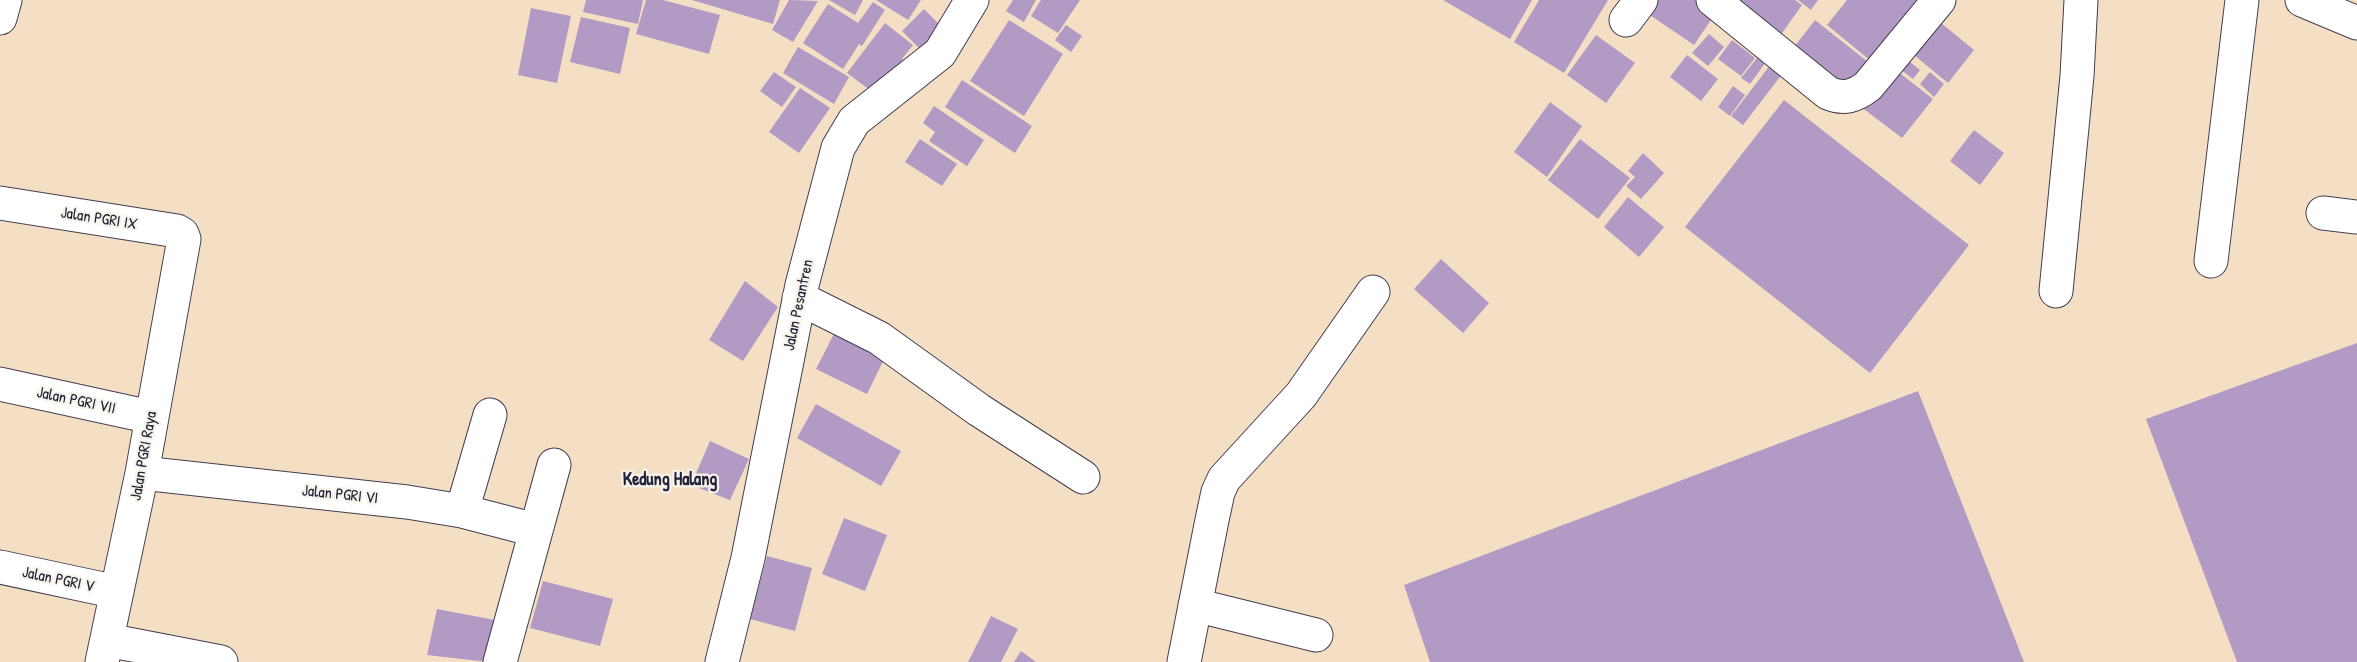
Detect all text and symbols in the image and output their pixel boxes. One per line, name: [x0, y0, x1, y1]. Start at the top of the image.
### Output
street label: Jalan PGRI IX: [59, 203, 139, 235]
street label: Jalan Pesantren: [780, 258, 818, 352]
street label: Jalan PGRI VII: [35, 383, 117, 419]
street label: Jalan PGRI Raya: [127, 410, 161, 502]
district label: Kedung Halang: [623, 469, 717, 491]
street label: Jalan PGRI VI: [301, 481, 379, 509]
street label: Jalan PGRI V: [20, 563, 96, 597]

